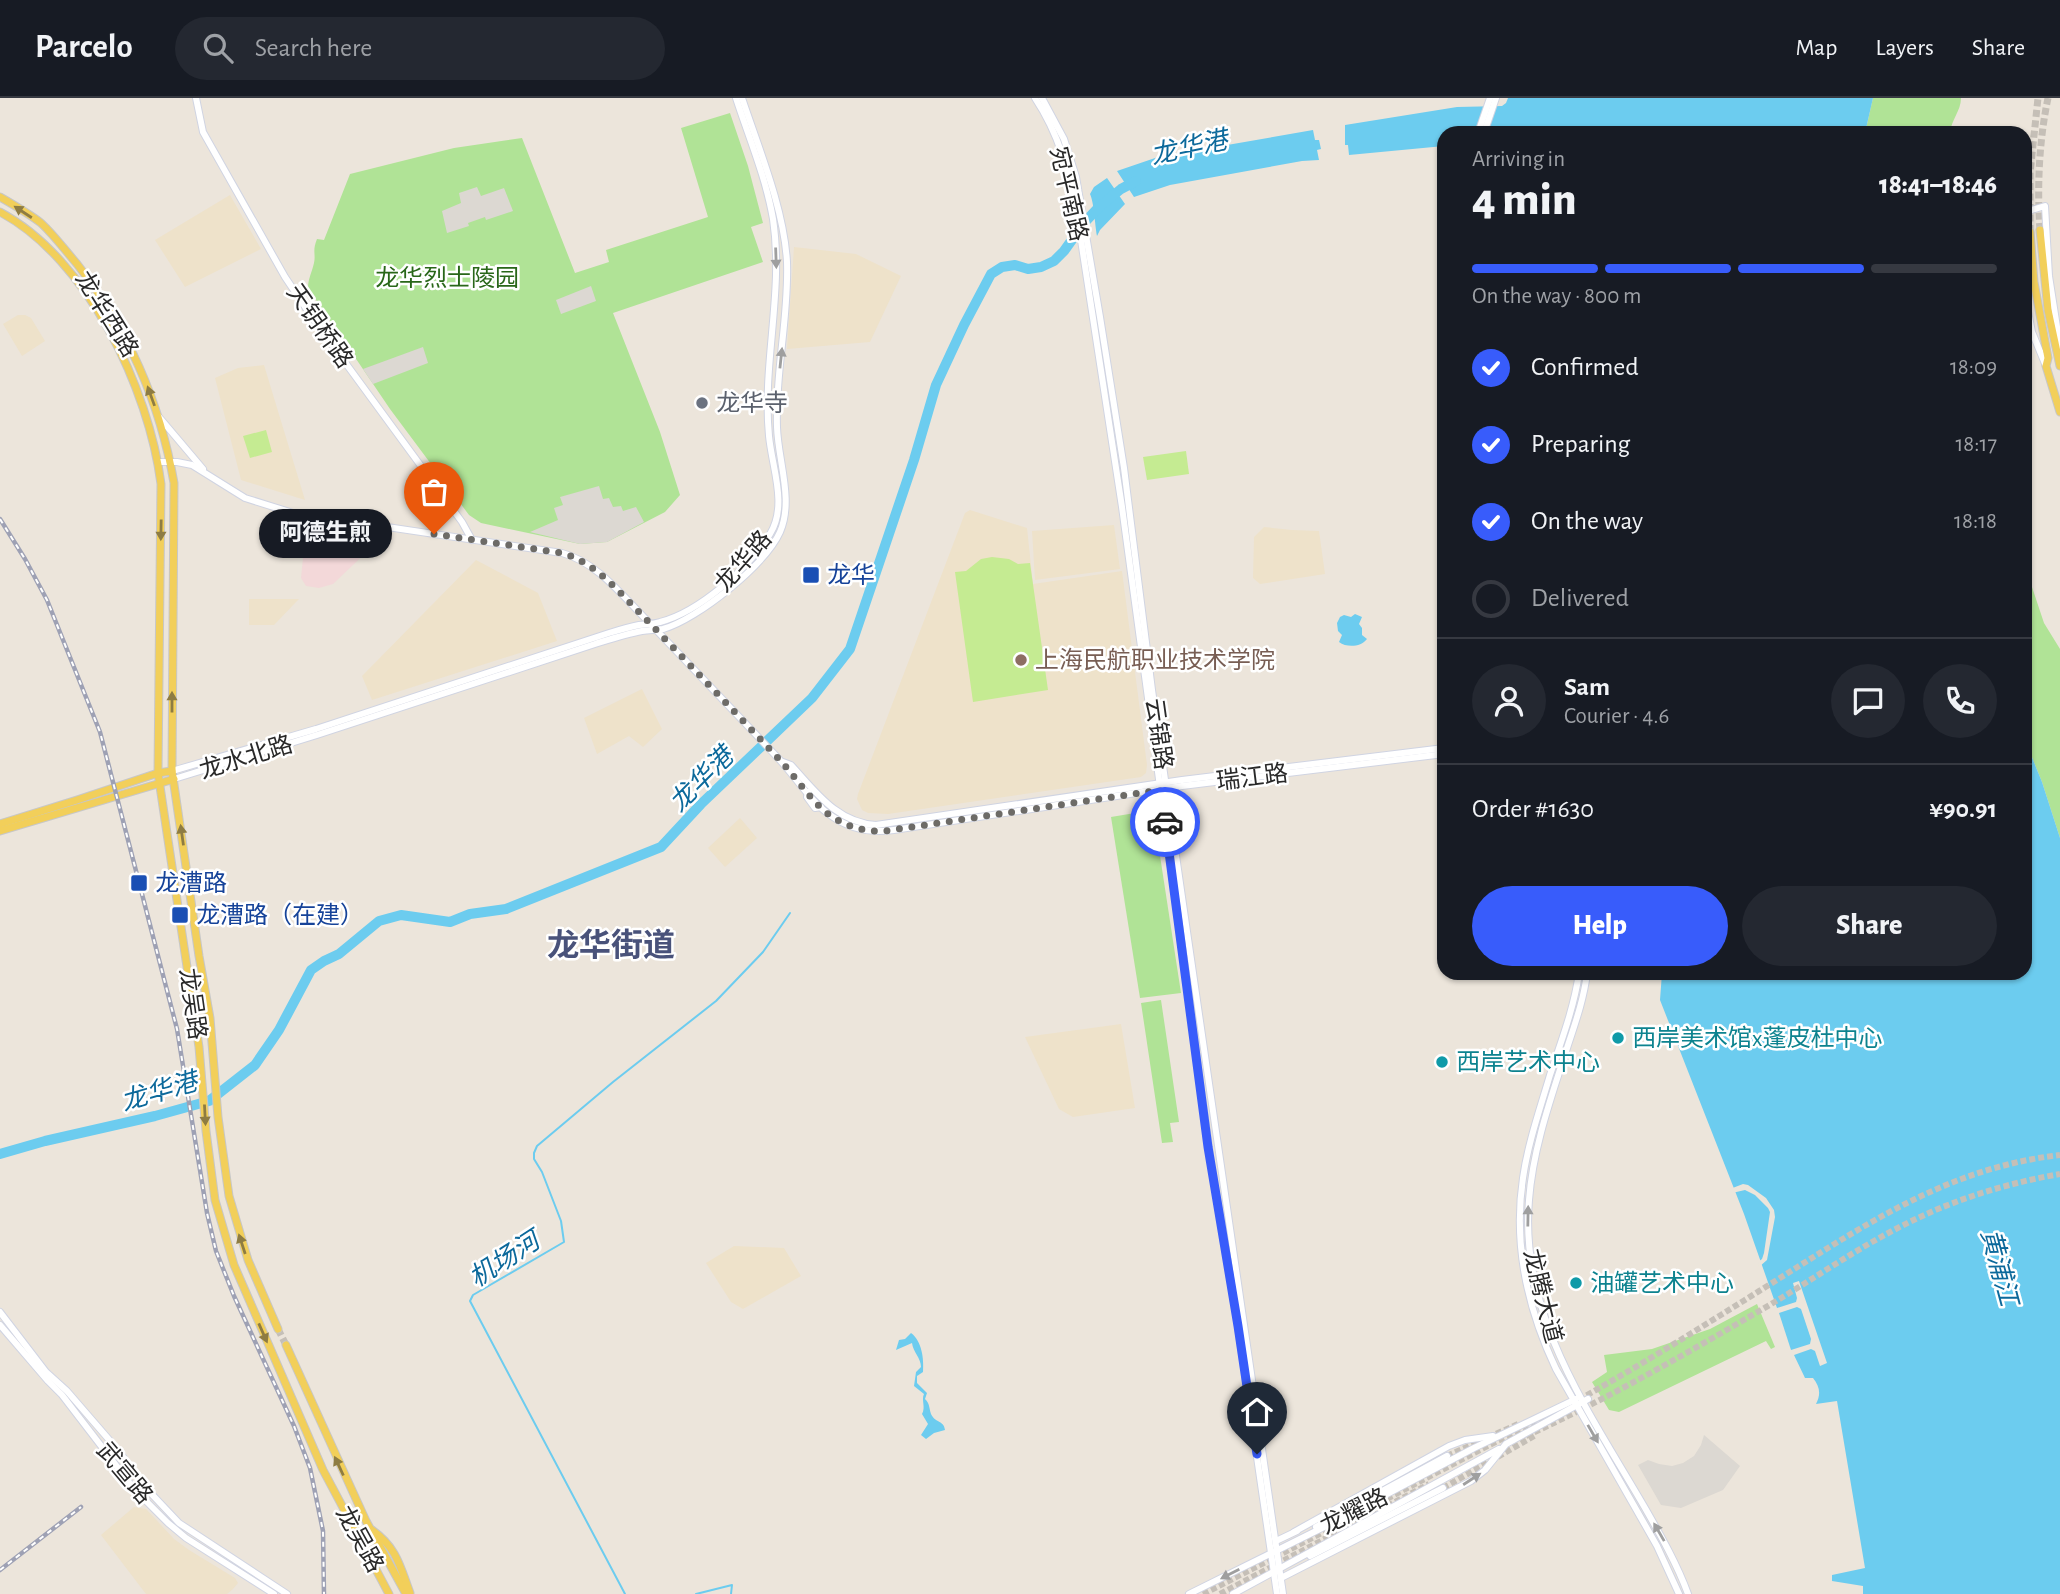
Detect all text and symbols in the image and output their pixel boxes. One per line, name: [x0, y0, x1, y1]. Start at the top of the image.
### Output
search box: [175, 17, 665, 80]
icon: search: [199, 29, 237, 67]
text: Parcelo: [35, 31, 133, 64]
text: Search here: [255, 35, 372, 61]
text: Map: [1795, 36, 1837, 60]
text: Layers: [1875, 36, 1934, 60]
text: Share: [1972, 36, 2025, 60]
water label: 龙华港: [1148, 125, 1234, 169]
street label: 宛平南路: [1046, 144, 1092, 244]
text: Arriving in: [1472, 148, 1565, 171]
text: 18:41–18:46: [1879, 172, 1997, 198]
text: 4 min: [1472, 177, 1577, 223]
one-way arrow: [13, 205, 33, 218]
one-way arrow: [771, 248, 782, 270]
park label: 龙华烈士陵园: [375, 265, 519, 291]
street label: 龙华西路: [71, 266, 143, 362]
street label: 天钥桥路: [282, 279, 358, 373]
text: On the way · 800 m: [1472, 285, 1642, 308]
one-way arrow: [776, 346, 787, 368]
icon: check: [1472, 349, 1510, 387]
text: Confirmed: [1531, 354, 1639, 380]
text: 18:09: [1950, 356, 1997, 379]
one-way arrow: [145, 385, 156, 406]
place label: 龙华寺: [716, 390, 788, 416]
marker: 龙华寺: [694, 395, 710, 411]
icon: check: [1472, 426, 1510, 464]
text: Preparing: [1531, 431, 1630, 457]
text: 18:17: [1955, 433, 1997, 456]
pin: [404, 462, 464, 534]
icon: bag: [415, 473, 453, 511]
icon: check: [1472, 503, 1510, 541]
text: On the way: [1531, 508, 1643, 534]
callout: 阿德生煎: [259, 510, 392, 558]
text: 18:18: [1954, 510, 1997, 533]
one-way arrow: [155, 519, 166, 541]
text: 阿德生煎: [280, 522, 372, 545]
street label: 龙华路: [710, 525, 776, 597]
place label: 龙华: [827, 563, 875, 588]
marker: 龙华: [801, 565, 821, 585]
text: Delivered: [1531, 585, 1629, 611]
place label: 上海民航职业技术学院: [1035, 647, 1275, 673]
marker: 上海民航职业技术学院: [1013, 652, 1029, 668]
button: person: [1472, 664, 1546, 738]
button: chat: [1831, 664, 1905, 738]
button: phone: [1923, 664, 1997, 738]
text: Sam: [1564, 674, 1610, 700]
one-way arrow: [166, 691, 178, 713]
street label: 云锦路: [1141, 697, 1177, 771]
text: Courier · 4.6: [1564, 705, 1669, 728]
street label: 龙水北路: [196, 731, 296, 783]
water label: 龙华港: [664, 739, 741, 816]
street label: 瑞江路: [1215, 760, 1289, 794]
courier: [1130, 787, 1200, 857]
text: Order #1630: [1472, 796, 1594, 822]
text: ¥90.91: [1929, 796, 1997, 822]
icon: car: [1146, 803, 1184, 841]
one-way arrow: [176, 824, 187, 846]
place label: 龙漕路: [155, 870, 227, 896]
marker: 龙漕路: [129, 873, 149, 893]
button: Help: [1472, 886, 1728, 966]
button: Share: [1742, 886, 1997, 966]
place label: 龙漕路（在建）: [196, 902, 364, 928]
marker: 龙漕路（在建）: [170, 905, 190, 925]
district label: 龙华街道: [547, 928, 675, 962]
street label: 龙吴路: [175, 967, 211, 1041]
place label: 西岸美术馆x蓬皮杜中心: [1632, 1025, 1882, 1051]
marker: 西岸美术馆x蓬皮杜中心: [1610, 1030, 1626, 1046]
place label: 西岸艺术中心: [1456, 1049, 1600, 1075]
marker: 西岸艺术中心: [1434, 1054, 1450, 1070]
water label: 龙华港: [118, 1067, 204, 1115]
one-way arrow: [200, 1104, 211, 1126]
one-way arrow: [1523, 1204, 1534, 1226]
water label: 机场河: [464, 1224, 549, 1292]
water label: 黄浦江: [1976, 1226, 2023, 1311]
one-way arrow: [237, 1233, 247, 1254]
street label: 龙腾大道: [1519, 1246, 1567, 1346]
place label: 油罐艺术中心: [1590, 1270, 1734, 1296]
marker: 油罐艺术中心: [1568, 1275, 1584, 1291]
one-way arrow: [258, 1323, 269, 1344]
pin: [1227, 1382, 1287, 1454]
icon: home: [1238, 1393, 1276, 1431]
one-way arrow: [1587, 1425, 1599, 1444]
street label: 武宣路: [92, 1437, 158, 1509]
one-way arrow: [333, 1456, 345, 1476]
one-way arrow: [1462, 1473, 1482, 1486]
street label: 龙耀路: [1316, 1483, 1392, 1539]
street label: 龙吴路: [331, 1501, 389, 1577]
one-way arrow: [1653, 1523, 1665, 1542]
one-way arrow: [1220, 1568, 1240, 1580]

